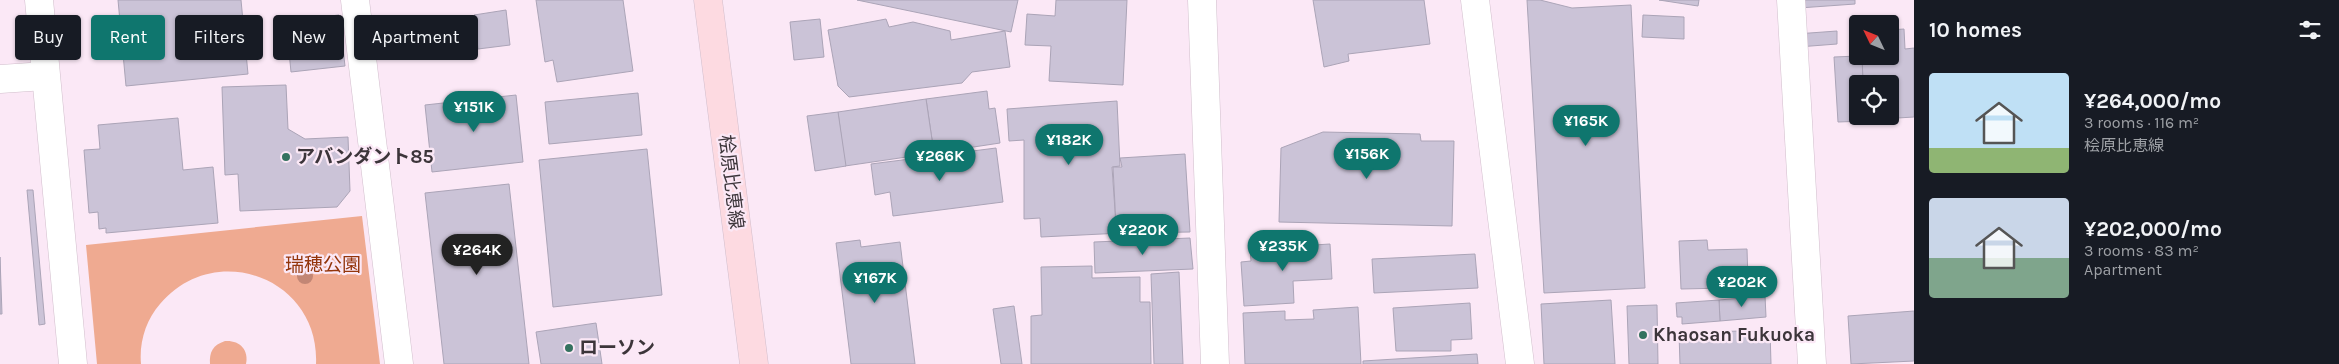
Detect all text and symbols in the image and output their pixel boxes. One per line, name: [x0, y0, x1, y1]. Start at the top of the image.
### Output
chip: Buy: [15, 15, 81, 60]
chip: Rent: [91, 15, 165, 60]
chip: Filters: [175, 15, 263, 60]
chip: New: [273, 15, 344, 60]
chip: Apartment: [354, 15, 478, 60]
north arrow: [1849, 15, 1899, 65]
map controls: [1849, 15, 1899, 125]
icon: filters: [2296, 16, 2324, 44]
text: 10 homes: [1929, 18, 2022, 42]
button: locate: [1849, 75, 1899, 125]
text: ¥264,000/mo: [2084, 89, 2221, 113]
pin: ¥151K: [439, 90, 509, 133]
icon: home: [1969, 93, 2029, 153]
text: ¥151K: [454, 97, 494, 116]
pin: ¥165K: [1551, 104, 1621, 147]
text: ¥165K: [1564, 111, 1608, 130]
text: 3 rooms · 116 m²: [2084, 113, 2199, 132]
pin: ¥182K: [1034, 124, 1104, 166]
text: ¥182K: [1046, 130, 1092, 149]
street label: 桧原比恵線: [714, 134, 748, 230]
text: 桧原比恵線: [2084, 136, 2164, 155]
pin: ¥156K: [1332, 138, 1402, 180]
pin: ¥266K: [905, 140, 975, 182]
text: ¥156K: [1345, 144, 1389, 163]
place label: アバンダント85: [296, 146, 434, 168]
text: ¥266K: [916, 146, 964, 165]
marker: アバンダント85: [280, 151, 292, 163]
pin: ¥220K: [1108, 214, 1178, 256]
text: ¥202,000/mo: [2084, 217, 2222, 241]
icon: home: [1969, 218, 2029, 278]
text: ¥220K: [1118, 220, 1168, 239]
pin: ¥235K: [1248, 230, 1318, 272]
pin: ¥264K: [442, 234, 512, 276]
text: ¥235K: [1259, 236, 1307, 255]
text: ¥264K: [453, 240, 501, 259]
text: 3 rooms · 83 m²: [2084, 241, 2199, 260]
park label: 瑞穂公園: [285, 254, 361, 276]
text: Apartment: [2084, 260, 2162, 279]
pin: ¥167K: [840, 262, 910, 304]
pin: ¥202K: [1707, 266, 1777, 308]
text: ¥167K: [853, 268, 897, 287]
text: ¥202K: [1717, 272, 1767, 291]
place label: Khaosan Fukuoka: [1653, 324, 1815, 346]
marker: Khaosan Fukuoka: [1637, 329, 1649, 341]
place label: ローソン: [579, 337, 655, 359]
marker: ローソン: [563, 342, 575, 354]

